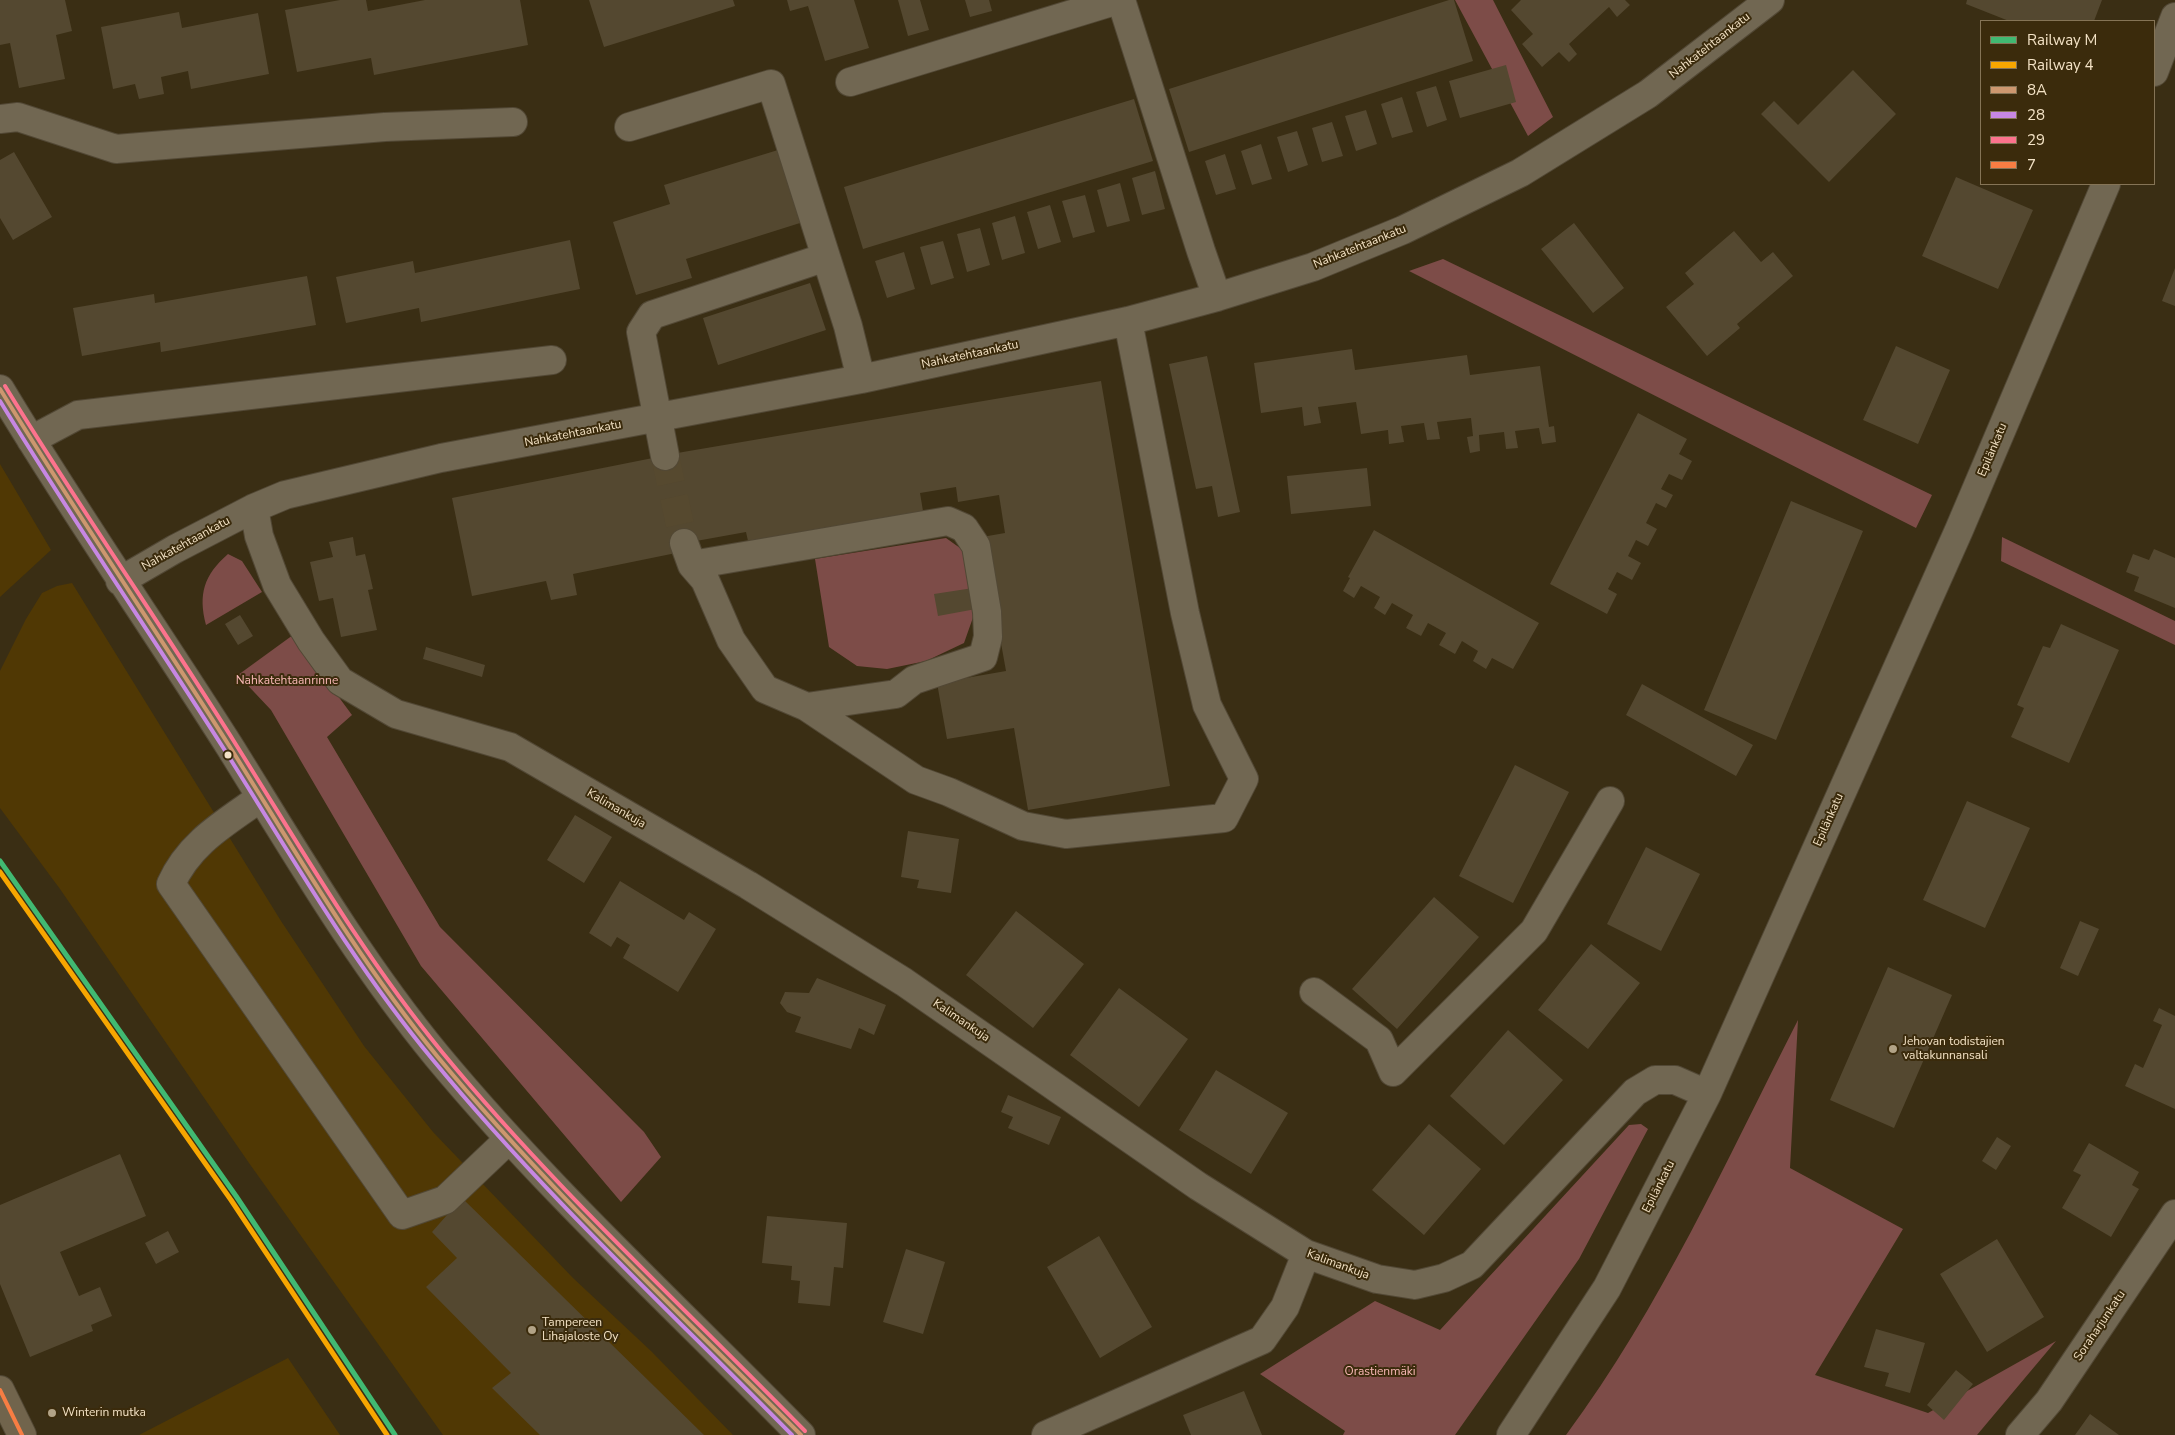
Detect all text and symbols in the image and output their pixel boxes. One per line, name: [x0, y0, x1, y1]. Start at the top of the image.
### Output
street label: Nahkatehtaankatu: [1667, 10, 1753, 82]
legend: [1980, 20, 2155, 185]
text: Railway M: [2027, 30, 2097, 50]
text: Railway 4: [2027, 55, 2094, 75]
text: 8A: [2027, 80, 2047, 100]
text: 28: [2027, 105, 2045, 125]
text: 29: [2027, 130, 2045, 150]
text: 7: [2027, 155, 2036, 175]
street label: Nahkatehtaankatu: [1312, 222, 1408, 272]
street label: Nahkatehtaankatu: [920, 338, 1020, 372]
street label: Nahkatehtaankatu: [523, 418, 623, 450]
street label: Epilänkatu: [1975, 421, 2011, 479]
street label: Nahkatehtaankatu: [139, 514, 233, 574]
park label: Nahkatehtaanrinne: [236, 674, 338, 688]
unlabelled marker: [223, 750, 233, 760]
street label: Kalimankuja: [584, 786, 648, 832]
street label: Epilänkatu: [1811, 791, 1847, 849]
street label: Kalimankuja: [930, 997, 992, 1045]
place label: Jehovan todistajien valtakunnansali: [1903, 1035, 2005, 1063]
marker: Jehovan todistajien valtakunnansali: [1887, 1043, 1899, 1055]
street label: Epilänkatu: [1640, 1158, 1678, 1216]
street label: Kalimankuja: [1305, 1247, 1371, 1283]
street label: Soraharjunkatu: [2071, 1288, 2129, 1364]
place label: Tampereen Lihajaloste Oy: [542, 1316, 619, 1344]
marker: Tampereen Lihajaloste Oy: [526, 1324, 538, 1336]
park label: Orastienmäki: [1344, 1365, 1416, 1379]
place label: Winterin mutka: [62, 1406, 146, 1420]
marker: Winterin mutka: [46, 1407, 58, 1419]

